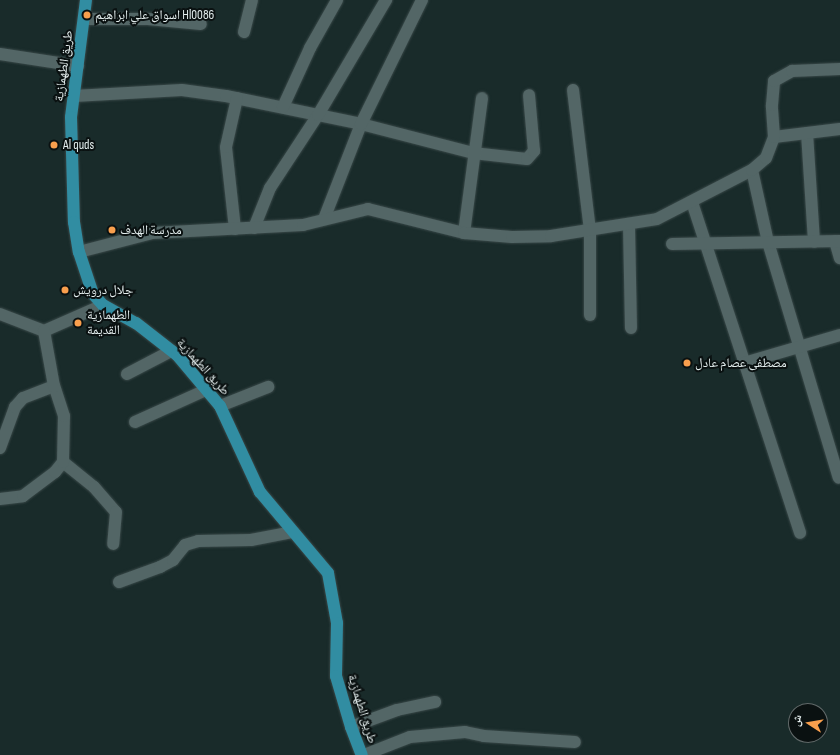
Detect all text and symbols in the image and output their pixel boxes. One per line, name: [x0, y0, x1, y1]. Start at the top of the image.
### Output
place label: اسواق علي ابراهيم Hl0086: [95, 7, 214, 23]
marker: اسواق علي ابراهيم Hl0086: [82, 10, 92, 20]
street label: طريق الطهمازية: [51, 29, 77, 103]
place label: Al quds: [63, 137, 94, 153]
marker: Al quds: [48, 139, 60, 151]
place label: مدرسة الهدف: [120, 222, 182, 238]
marker: مدرسة الهدف: [107, 225, 117, 235]
place label: جلال درويش: [73, 282, 133, 298]
marker: جلال درويش: [60, 285, 70, 295]
place label: الطهمازية القديمة: [87, 308, 130, 339]
marker: الطهمازية القديمة: [72, 317, 84, 329]
street label: طريق الطهمازية: [173, 335, 233, 399]
place label: مصطفى عصام عادل: [695, 355, 787, 371]
marker: مصطفى عصام عادل: [682, 358, 692, 368]
street label: طريق الطهمازية: [344, 672, 380, 746]
north arrow: [788, 703, 828, 743]
text: ش: [789, 714, 804, 728]

